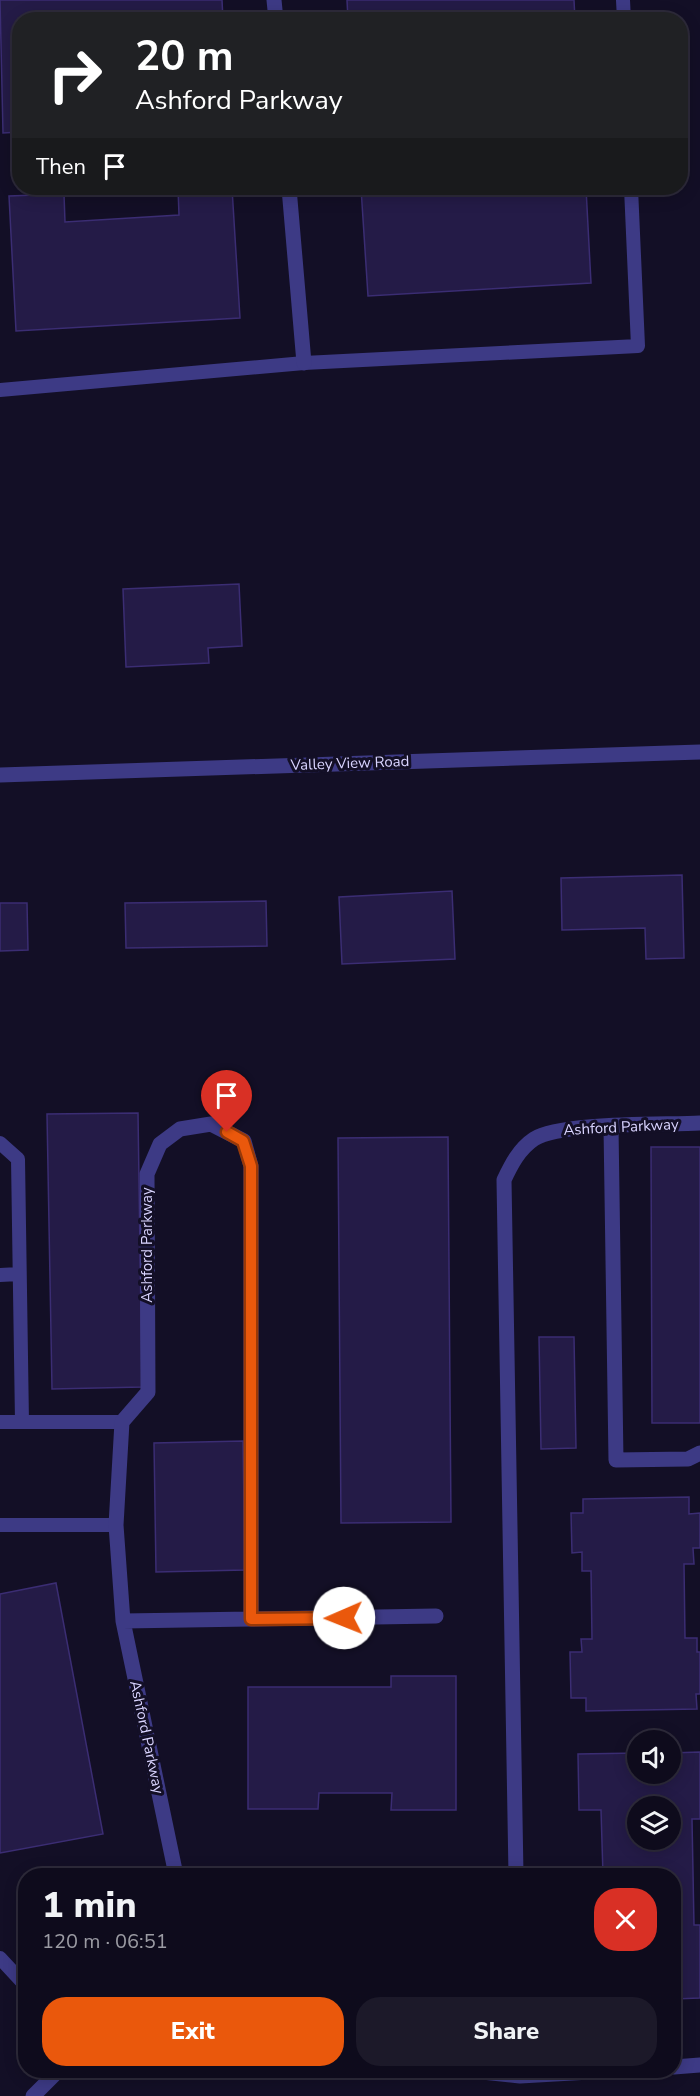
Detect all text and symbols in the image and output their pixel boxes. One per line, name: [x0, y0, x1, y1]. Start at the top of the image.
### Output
text: 20 m: [135, 28, 234, 85]
icon: right: [36, 36, 114, 114]
text: Ashford Parkway: [135, 82, 343, 119]
icon: arrive: [98, 150, 131, 183]
text: Then: [36, 152, 86, 182]
street label: Valley View Road: [289, 751, 410, 775]
pin: [201, 1070, 252, 1132]
icon: arrive: [210, 1079, 243, 1112]
street label: Ashford Parkway: [563, 1114, 679, 1140]
street label: Ashford Parkway: [137, 1187, 157, 1303]
position arrow: [312, 1586, 376, 1650]
street label: Ashford Parkway: [125, 1679, 169, 1796]
map controls: [627, 1730, 681, 1850]
button: sound: [627, 1730, 681, 1784]
button: layers: [627, 1796, 681, 1850]
text: 1 min: [42, 1881, 137, 1930]
button: close: [594, 1888, 657, 1951]
text: 120 m · 06:51: [42, 1928, 168, 1955]
button: Exit: [42, 1997, 344, 2066]
button: Share: [356, 1997, 657, 2066]

